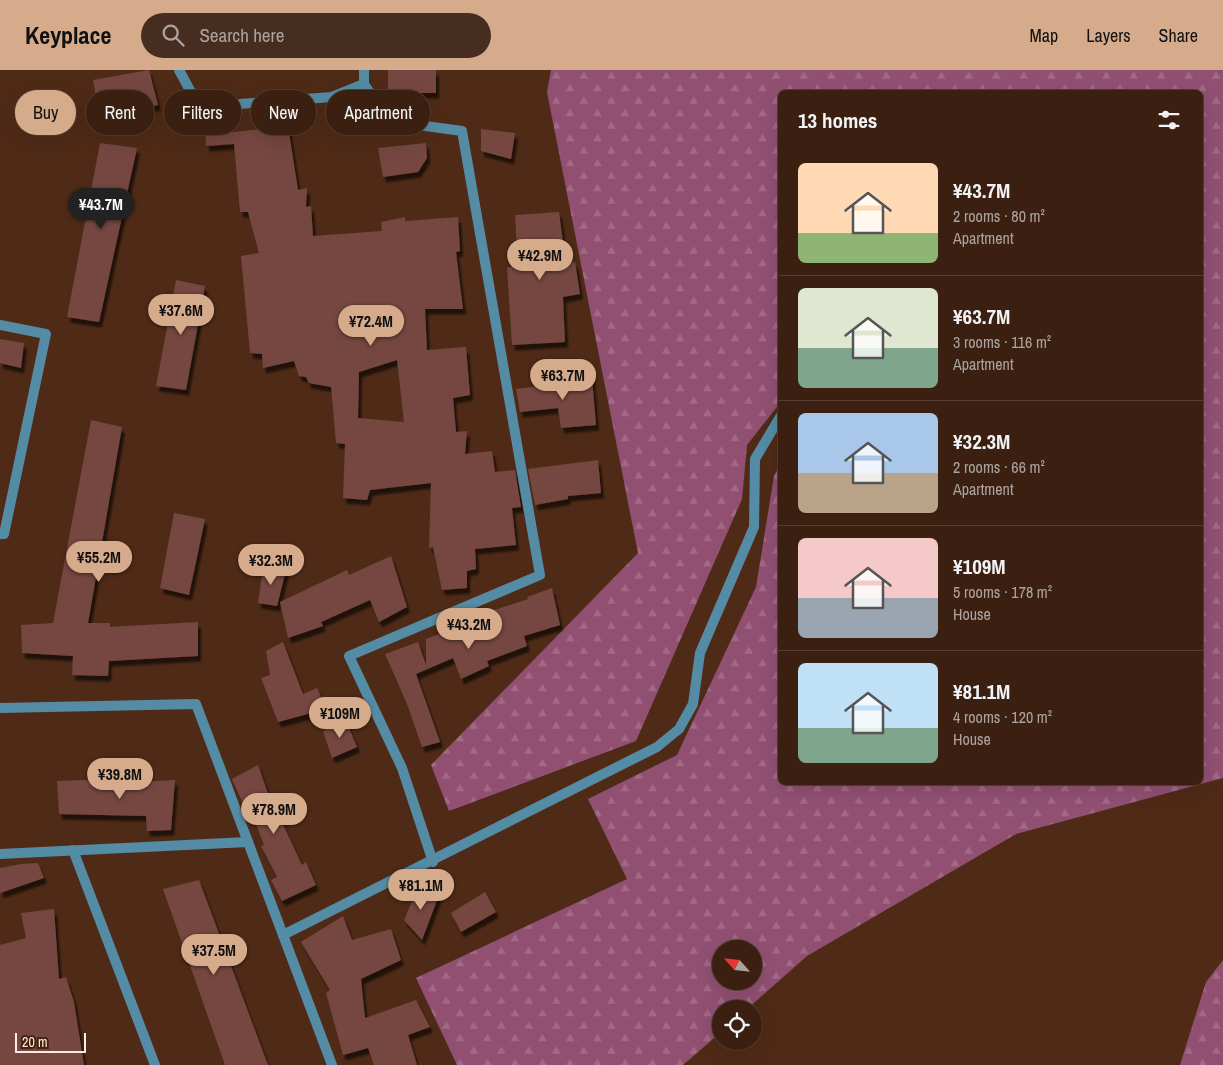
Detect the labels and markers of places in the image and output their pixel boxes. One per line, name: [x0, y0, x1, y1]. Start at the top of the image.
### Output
pin: ¥43.7M: [60, 188, 142, 230]
pin: ¥42.9M: [499, 238, 581, 281]
pin: ¥37.6M: [140, 294, 222, 336]
pin: ¥72.4M: [330, 304, 412, 347]
pin: ¥63.7M: [522, 358, 604, 401]
pin: ¥55.2M: [58, 540, 140, 583]
pin: ¥32.3M: [230, 544, 312, 586]
pin: ¥43.2M: [428, 608, 510, 650]
pin: ¥109M: [305, 696, 375, 739]
pin: ¥39.8M: [79, 758, 161, 800]
pin: ¥78.9M: [233, 792, 315, 835]
pin: ¥81.1M: [380, 868, 462, 911]
pin: ¥37.5M: [173, 934, 255, 976]

